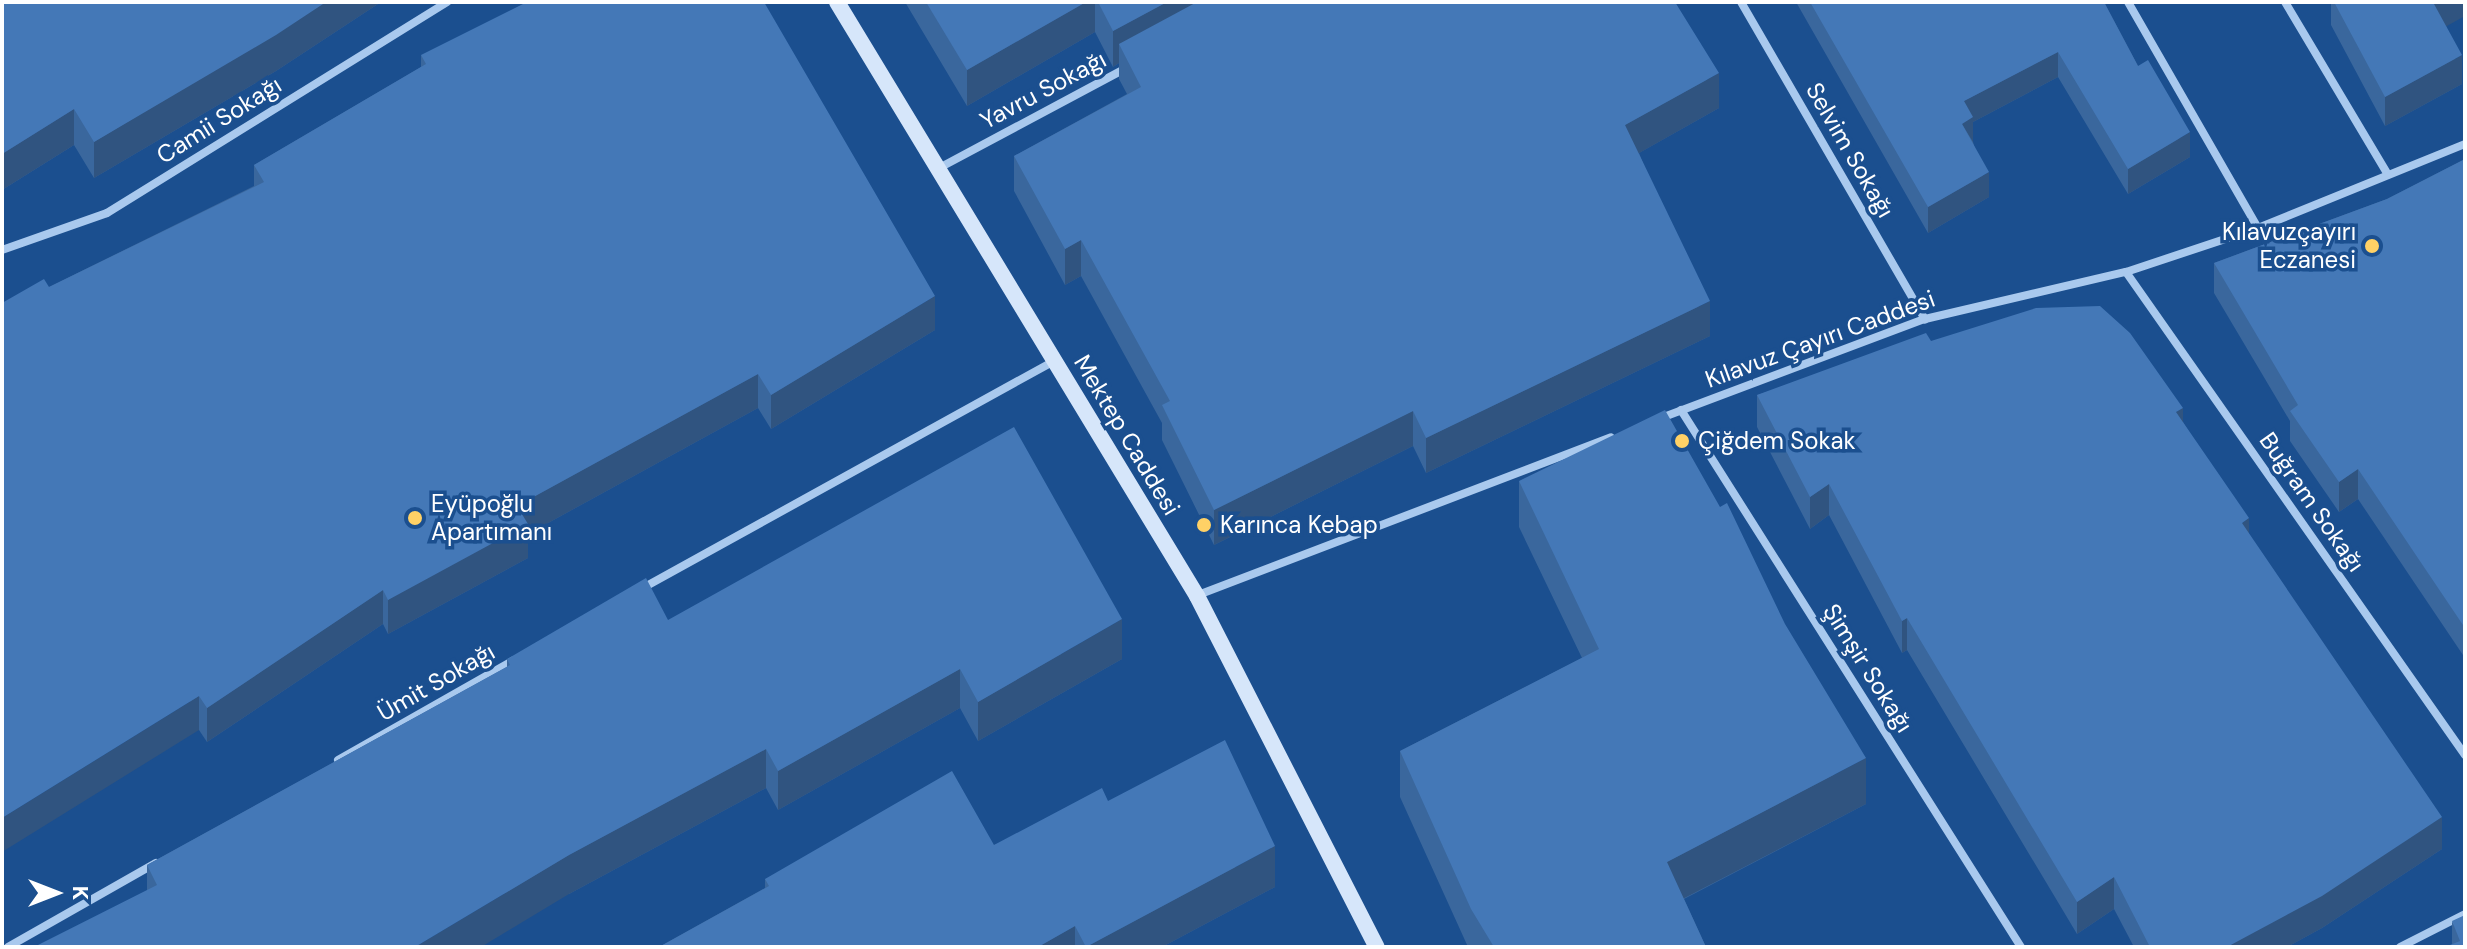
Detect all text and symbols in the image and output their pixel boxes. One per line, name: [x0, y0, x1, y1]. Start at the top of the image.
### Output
street label: Yavru Sokağı: [975, 45, 1111, 135]
street label: Camii Sokağı: [151, 70, 287, 170]
street label: Selvim Sokağı: [1800, 77, 1900, 223]
place label: Kılavuzçayırı Eczanesi: [2222, 218, 2356, 274]
marker: Kılavuzçayırı Eczanesi: [2363, 237, 2381, 255]
street label: Kılavuz Çayırı Caddesi: [1701, 284, 1939, 394]
street label: Mektep Caddesi: [1068, 350, 1186, 520]
place label: Çiğdem Sokak: [1698, 427, 1856, 455]
street label: Buğram Sokağı: [2253, 427, 2371, 577]
marker: Çiğdem Sokak: [1673, 432, 1691, 450]
place label: Eyüpoğlu Apartımanı: [431, 490, 552, 546]
marker: Eyüpoğlu Apartımanı: [406, 509, 424, 527]
place label: Karınca Kebap: [1220, 511, 1378, 539]
marker: Karınca Kebap: [1195, 516, 1213, 534]
street label: Şimşir Sokağı: [1817, 598, 1919, 738]
street label: Ümit Sokağı: [372, 637, 500, 727]
north arrow: [16, 853, 96, 933]
text: K: [66, 886, 95, 900]

